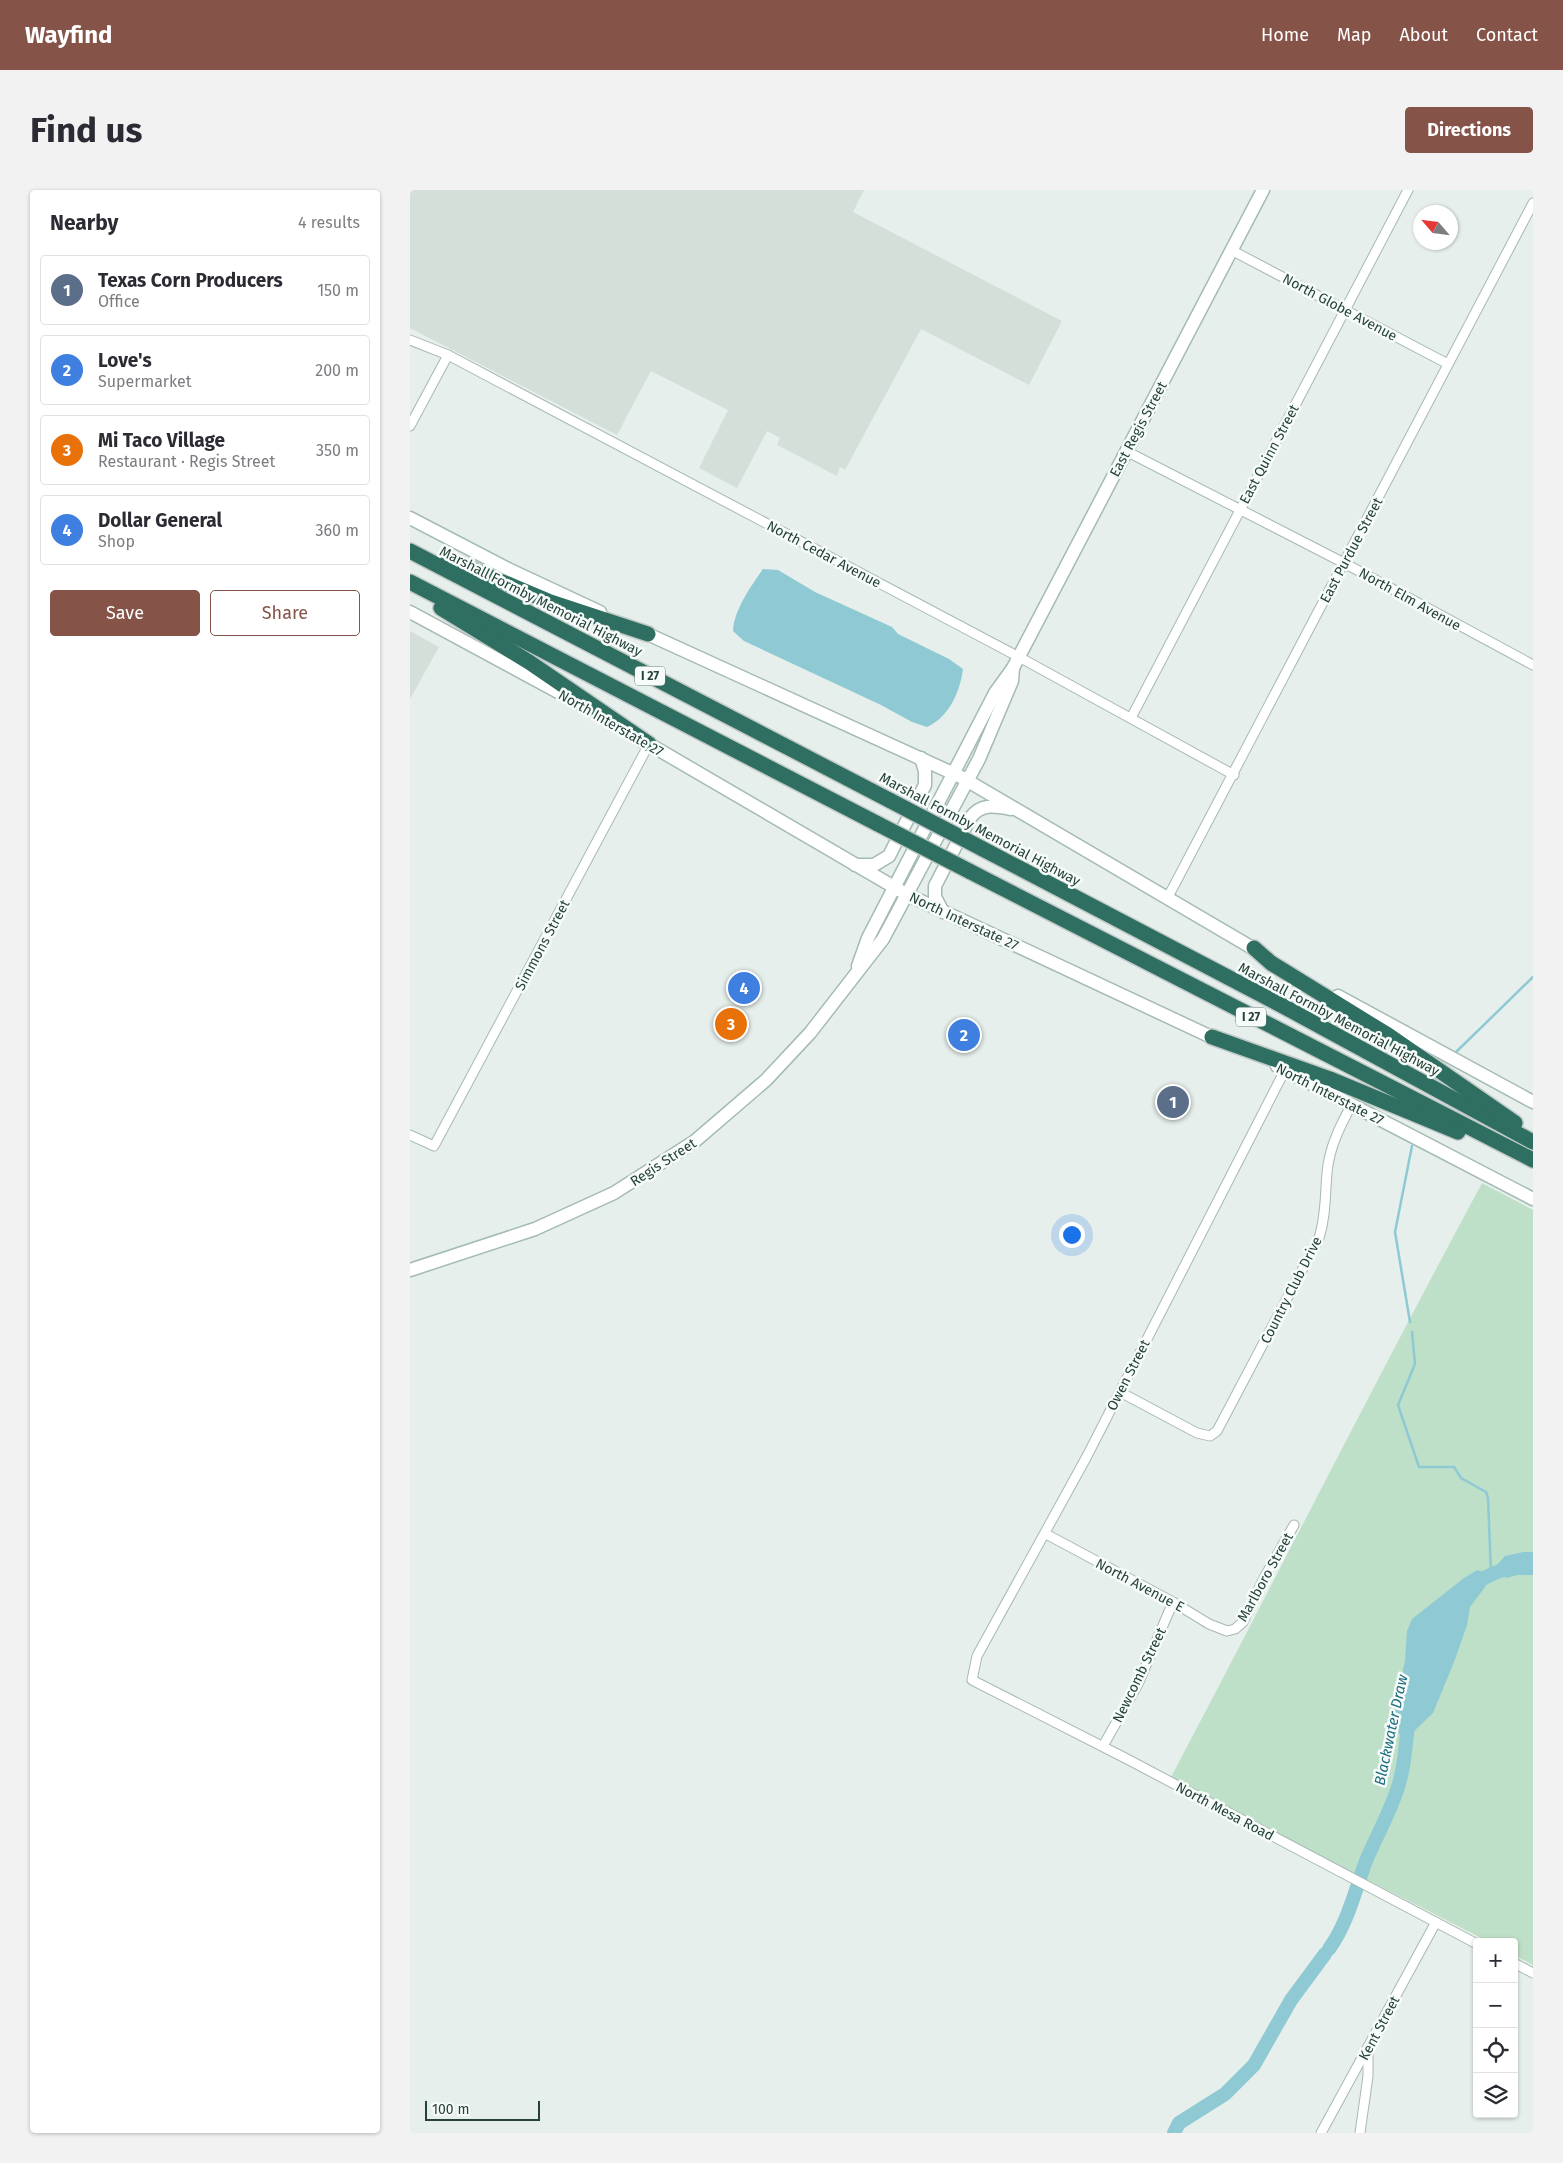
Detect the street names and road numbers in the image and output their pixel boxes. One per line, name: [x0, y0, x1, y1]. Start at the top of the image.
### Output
street label: North Globe Avenue: [1280, 270, 1400, 345]
street label: East Regis Street: [1106, 378, 1171, 480]
street label: East Quinn Street: [1236, 401, 1303, 507]
street label: East Purdue Street: [1317, 494, 1387, 606]
street label: North Cedar Avenue: [764, 517, 884, 592]
street label: Marshall Formby Memorial Highway: [437, 543, 645, 660]
street label: North Elm Avenue: [1356, 564, 1464, 634]
road number: I 27: [635, 666, 665, 686]
street label: North Interstate 27: [555, 686, 666, 760]
street label: Marshall Formby Memorial Highway: [876, 769, 1083, 890]
street label: North Interstate 27: [907, 889, 1021, 954]
street label: Simmons Street: [511, 896, 574, 993]
street label: Marshall Formby Memorial Highway: [1235, 959, 1442, 1080]
road number: I 27: [1236, 1008, 1266, 1026]
street label: North Interstate 27: [1273, 1060, 1386, 1129]
street label: Regis Street: [627, 1134, 700, 1190]
street label: Country Club Drive: [1257, 1234, 1326, 1347]
street label: Owen Street: [1103, 1336, 1154, 1414]
street label: Marlboro Street: [1234, 1529, 1297, 1625]
street label: North Avenue E: [1093, 1555, 1187, 1616]
street label: Newcomb Street: [1109, 1624, 1170, 1726]
street label: North Mesa Road: [1173, 1778, 1277, 1844]
street label: Kent Street: [1355, 1992, 1404, 2063]

